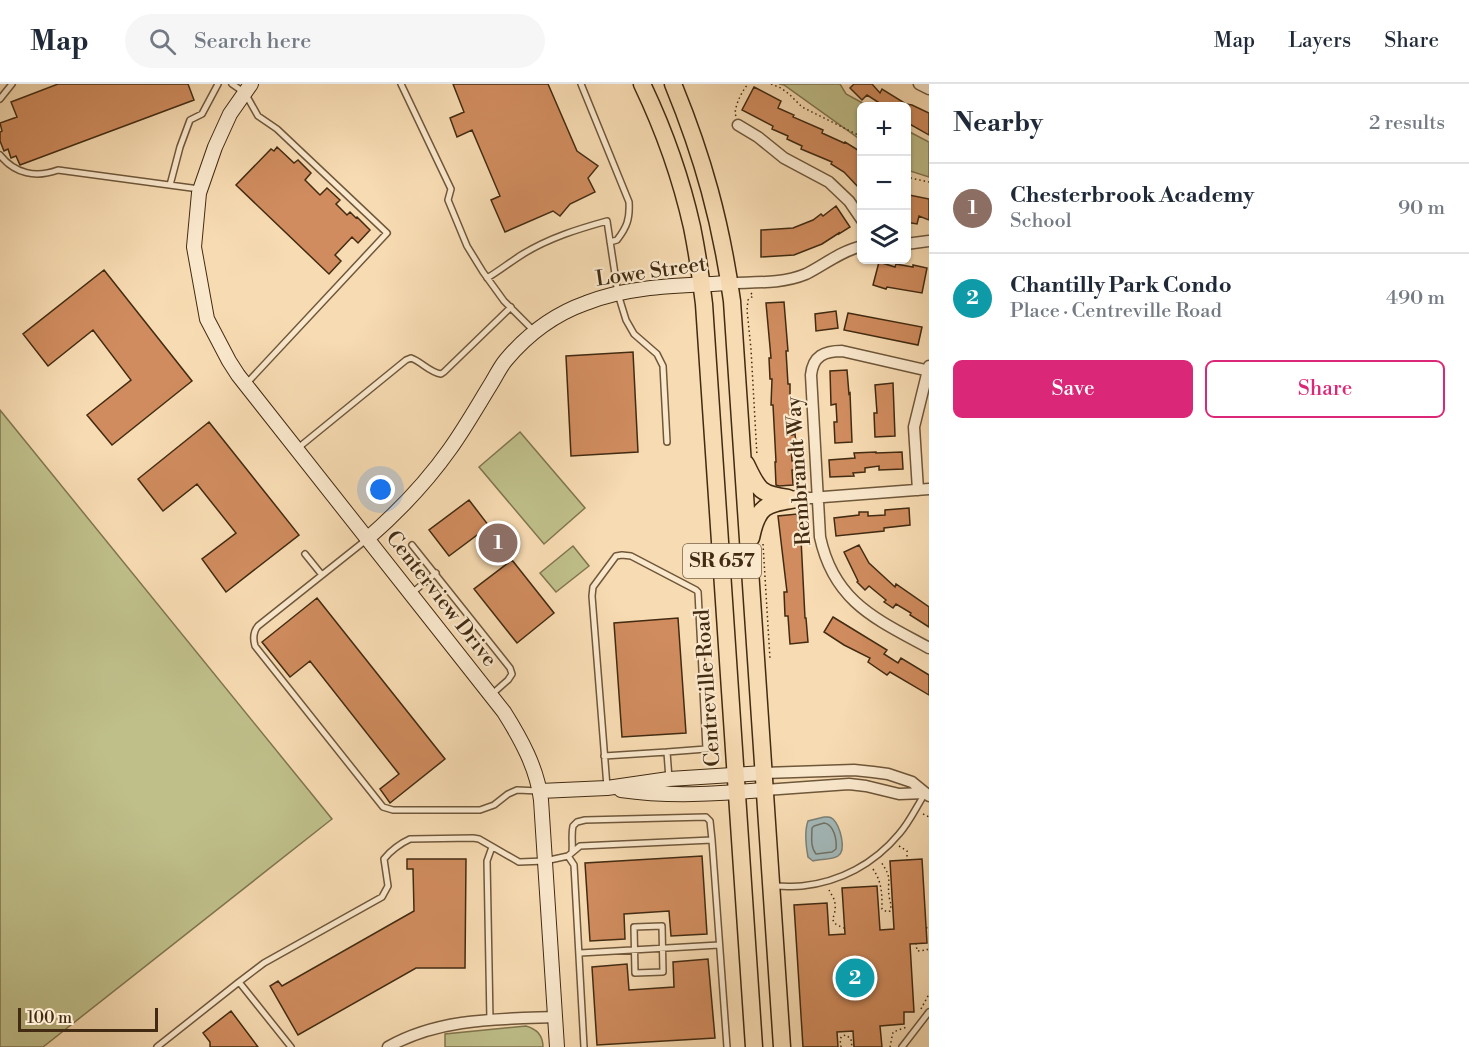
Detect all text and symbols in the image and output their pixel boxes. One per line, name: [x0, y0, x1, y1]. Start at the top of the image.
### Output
search box: [125, 14, 545, 68]
text: Map: [30, 24, 89, 59]
icon: search: [146, 25, 179, 58]
text: Search here: [194, 28, 311, 55]
text: Map: [1214, 28, 1255, 54]
text: Layers: [1288, 28, 1351, 54]
text: Share: [1384, 28, 1439, 54]
map controls: [857, 102, 911, 264]
button: +: [857, 102, 911, 156]
text: Nearby: [953, 107, 1043, 139]
text: 2 results: [1369, 111, 1445, 136]
button: −: [857, 156, 911, 210]
text: Chesterbrook Academy: [1010, 182, 1254, 209]
text: 1: [968, 196, 977, 221]
text: 90 m: [1398, 196, 1445, 221]
text: School: [1010, 209, 1072, 234]
button: layers: [857, 210, 911, 264]
street label: Lowe Street: [594, 251, 709, 293]
text: Chantilly Park Condo: [1010, 272, 1232, 299]
text: 2: [966, 286, 979, 311]
text: 490 m: [1386, 286, 1445, 311]
text: Place · Centreville Road: [1010, 299, 1222, 324]
button: Save: [953, 360, 1193, 418]
button: Share: [1205, 360, 1445, 418]
street label: Rembrandt Way: [781, 395, 817, 546]
your location: [366, 475, 395, 504]
pin: 1: [478, 520, 518, 566]
street label: Centerview Drive: [380, 526, 502, 672]
road number: SR 657: [683, 544, 761, 578]
street label: Centreville Road: [690, 608, 726, 768]
pin: 2: [836, 956, 874, 1000]
scale bar: [18, 1005, 158, 1032]
text: 100 m: [27, 1008, 72, 1028]

